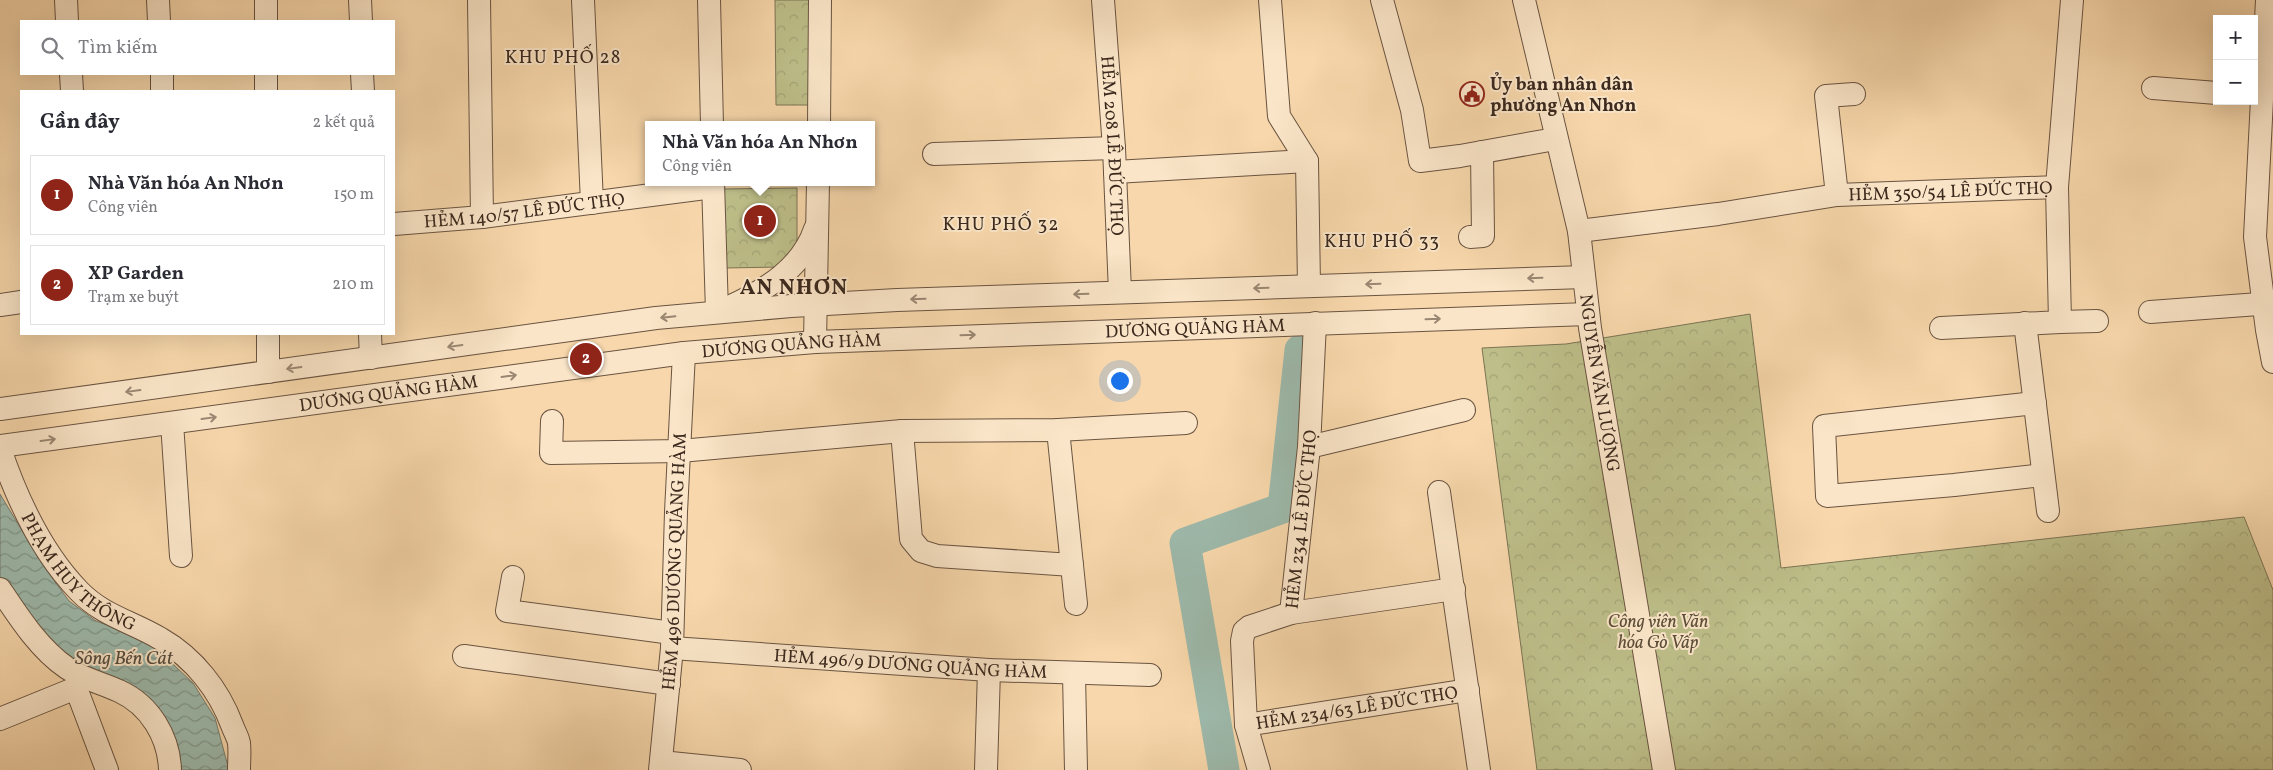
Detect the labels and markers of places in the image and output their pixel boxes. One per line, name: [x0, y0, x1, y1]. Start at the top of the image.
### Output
place label: Ủy ban nhân dân phường An Nhơn: [1490, 72, 1637, 119]
public building icon: Ủy ban nhân dân phường An Nhơn: [1459, 81, 1485, 107]
pin: 1: [744, 202, 776, 240]
pin: 2: [570, 340, 602, 378]

